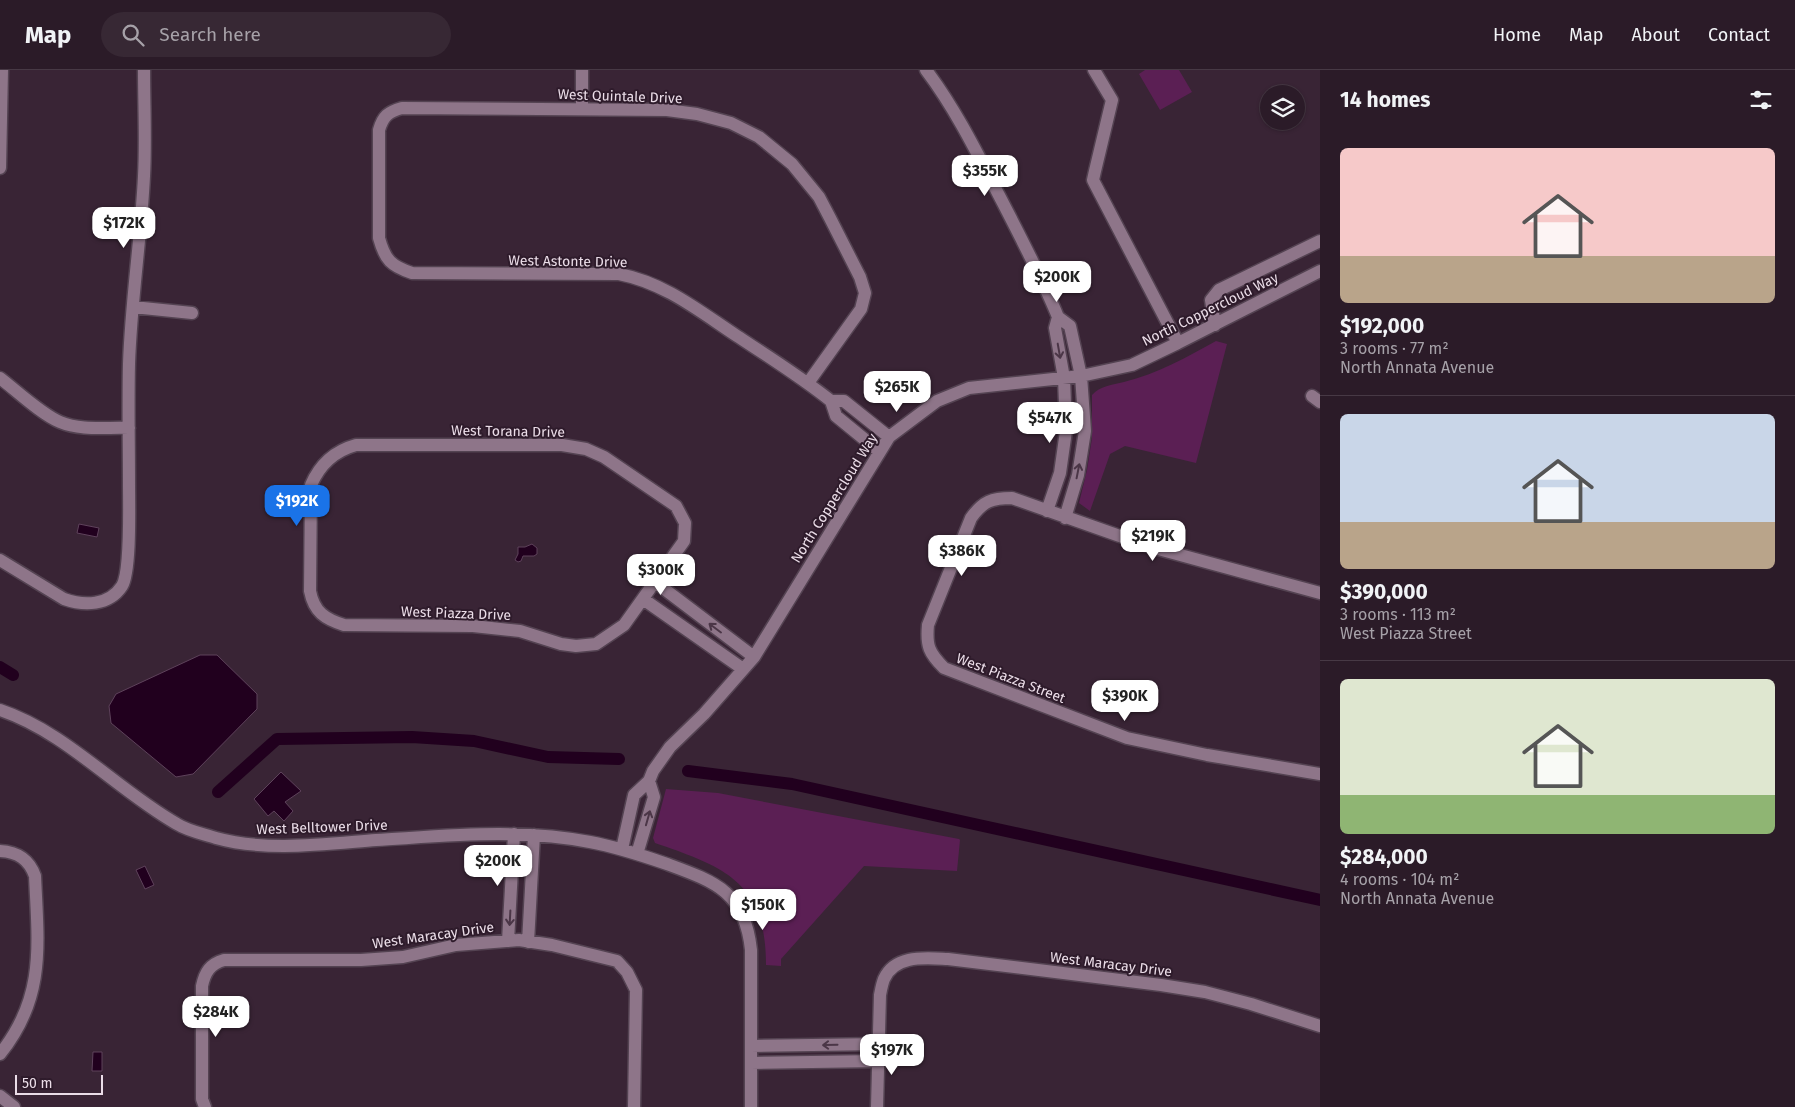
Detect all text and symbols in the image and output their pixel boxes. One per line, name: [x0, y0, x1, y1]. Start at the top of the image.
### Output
search box: [101, 12, 451, 57]
text: Map: [25, 21, 71, 49]
icon: search: [119, 21, 147, 49]
text: Search here: [159, 23, 261, 46]
text: Home: [1493, 24, 1541, 46]
text: Map: [1569, 24, 1603, 46]
text: About: [1631, 24, 1680, 46]
text: Contact: [1708, 24, 1770, 46]
map controls: [1260, 85, 1305, 130]
button: layers: [1260, 85, 1305, 130]
street label: West Quintale Drive: [557, 86, 683, 107]
icon: filters: [1747, 86, 1775, 114]
text: 14 homes: [1340, 87, 1430, 113]
pin: $355K: [950, 154, 1020, 197]
text: $355K: [963, 161, 1007, 180]
icon: home: [1513, 181, 1603, 271]
pin: $172K: [89, 206, 159, 249]
text: $172K: [103, 213, 145, 232]
street label: West Astonte Drive: [508, 252, 628, 271]
pin: $200K: [1022, 260, 1092, 303]
text: $200K: [1034, 267, 1080, 286]
street label: North Coppercloud Way: [1139, 269, 1281, 350]
text: $192,000: [1340, 313, 1424, 339]
text: 3 rooms · 77 m²: [1340, 339, 1449, 358]
one-way arrow: [1055, 342, 1065, 358]
text: North Annata Avenue: [1340, 358, 1494, 377]
pin: $265K: [862, 370, 932, 413]
text: $265K: [875, 377, 919, 396]
pin: $547K: [1015, 402, 1085, 444]
text: $547K: [1028, 408, 1072, 427]
street label: West Torana Drive: [451, 422, 565, 441]
street label: North Coppercloud Way: [788, 430, 881, 566]
icon: home: [1513, 446, 1603, 536]
one-way arrow: [1074, 464, 1083, 480]
pin: $192K: [262, 484, 332, 527]
text: $192K: [276, 491, 318, 510]
pin: $219K: [1118, 520, 1188, 562]
text: $219K: [1131, 526, 1175, 545]
pin: $386K: [927, 534, 997, 577]
text: $386K: [939, 541, 985, 560]
pin: $300K: [626, 554, 696, 596]
text: $300K: [638, 560, 684, 579]
text: $390,000: [1340, 579, 1428, 605]
street label: West Piazza Drive: [401, 603, 511, 624]
text: 3 rooms · 113 m²: [1340, 605, 1456, 624]
one-way arrow: [709, 622, 722, 633]
text: West Piazza Street: [1340, 624, 1472, 643]
street label: West Piazza Street: [954, 650, 1069, 707]
pin: $390K: [1090, 680, 1160, 722]
text: $390K: [1102, 686, 1148, 705]
icon: home: [1513, 711, 1603, 801]
one-way arrow: [643, 810, 653, 826]
street label: West Belltower Drive: [256, 817, 388, 838]
pin: $200K: [463, 844, 533, 887]
text: $284,000: [1340, 844, 1428, 870]
text: $200K: [475, 851, 521, 870]
text: 4 rooms · 104 m²: [1340, 870, 1459, 889]
pin: $150K: [728, 888, 798, 931]
text: North Annata Avenue: [1340, 889, 1494, 908]
text: $150K: [741, 895, 785, 914]
one-way arrow: [505, 910, 514, 926]
street label: West Maracay Drive: [371, 919, 495, 952]
street label: West Maracay Drive: [1049, 949, 1173, 980]
pin: $284K: [181, 996, 251, 1038]
text: $284K: [193, 1002, 239, 1021]
pin: $197K: [857, 1034, 927, 1076]
one-way arrow: [822, 1040, 838, 1050]
text: $197K: [871, 1040, 913, 1059]
scale bar: [15, 1072, 102, 1095]
text: 50 m: [22, 1075, 53, 1092]

